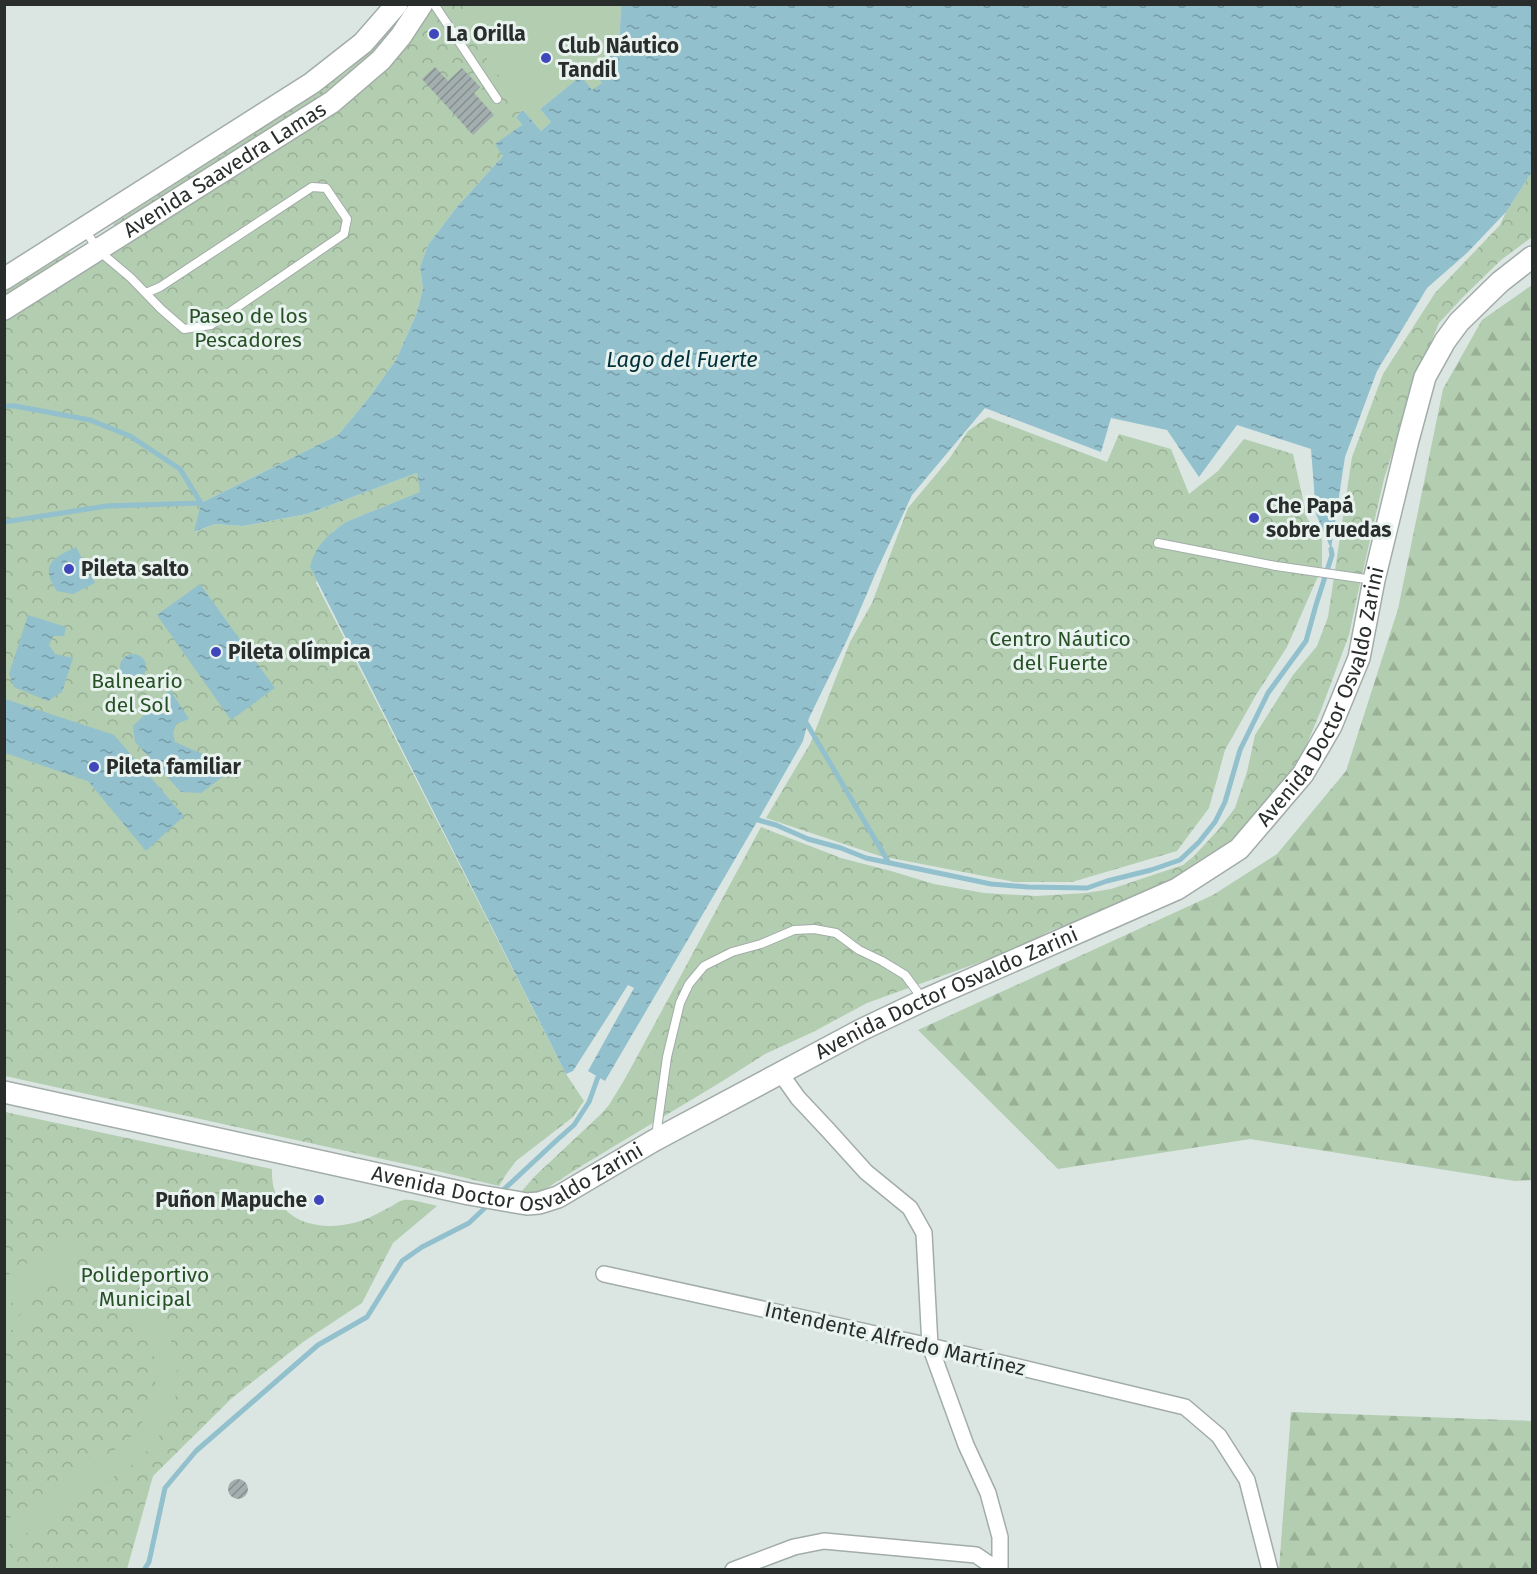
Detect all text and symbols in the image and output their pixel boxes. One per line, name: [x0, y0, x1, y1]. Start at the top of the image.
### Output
place label: La Orilla: [446, 21, 526, 47]
marker: La Orilla: [427, 27, 441, 41]
place label: Club Náutico Tandil: [558, 33, 679, 83]
marker: Club Náutico Tandil: [539, 51, 553, 65]
street label: Avenida Saavedra Lamas: [118, 96, 331, 243]
park label: Paseo de los Pescadores: [188, 303, 308, 353]
water label: Lago del Fuerte: [606, 346, 758, 373]
place label: Che Papá sobre ruedas: [1266, 493, 1391, 543]
marker: Che Papá sobre ruedas: [1247, 511, 1261, 525]
place label: Pileta salto: [81, 556, 189, 582]
marker: Pileta salto: [62, 562, 76, 576]
street label: Avenida Doctor Osvaldo Zarini: [1251, 564, 1390, 832]
park label: Centro Náutico del Fuerte: [989, 626, 1131, 676]
place label: Pileta olímpica: [228, 639, 371, 665]
marker: Pileta olímpica: [209, 645, 223, 659]
park label: Balneario del Sol: [91, 668, 183, 718]
place label: Pileta familiar: [106, 754, 241, 780]
marker: Pileta familiar: [87, 760, 101, 774]
street label: Avenida Doctor Osvaldo Zarini: [811, 921, 1082, 1065]
street label: Avenida Doctor Osvaldo Zarini: [369, 1137, 648, 1218]
place label: Puñon Mapuche: [155, 1187, 307, 1213]
marker: Puñon Mapuche: [312, 1193, 326, 1207]
park label: Polideportivo Municipal: [81, 1262, 209, 1312]
street label: Intendente Alfredo Martínez: [762, 1296, 1028, 1382]

